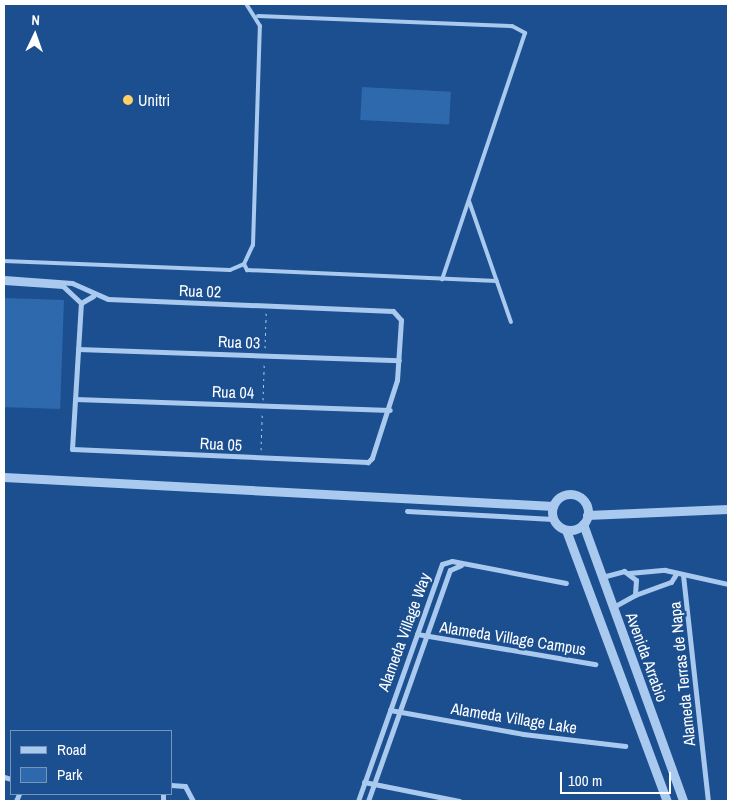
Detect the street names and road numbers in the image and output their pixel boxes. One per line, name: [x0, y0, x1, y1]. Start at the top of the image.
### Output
street label: Rua 02: [179, 281, 221, 301]
street label: Rua 03: [218, 332, 260, 352]
street label: Rua 04: [212, 382, 254, 402]
street label: Rua 05: [199, 433, 243, 455]
street label: Alameda Village Way: [374, 570, 434, 694]
street label: Alameda Terras de Napa: [665, 601, 699, 747]
street label: Avenida Arrabio: [622, 609, 672, 705]
street label: Alameda Village Campus: [439, 617, 587, 659]
street label: Alameda Village Lake: [450, 699, 578, 737]

